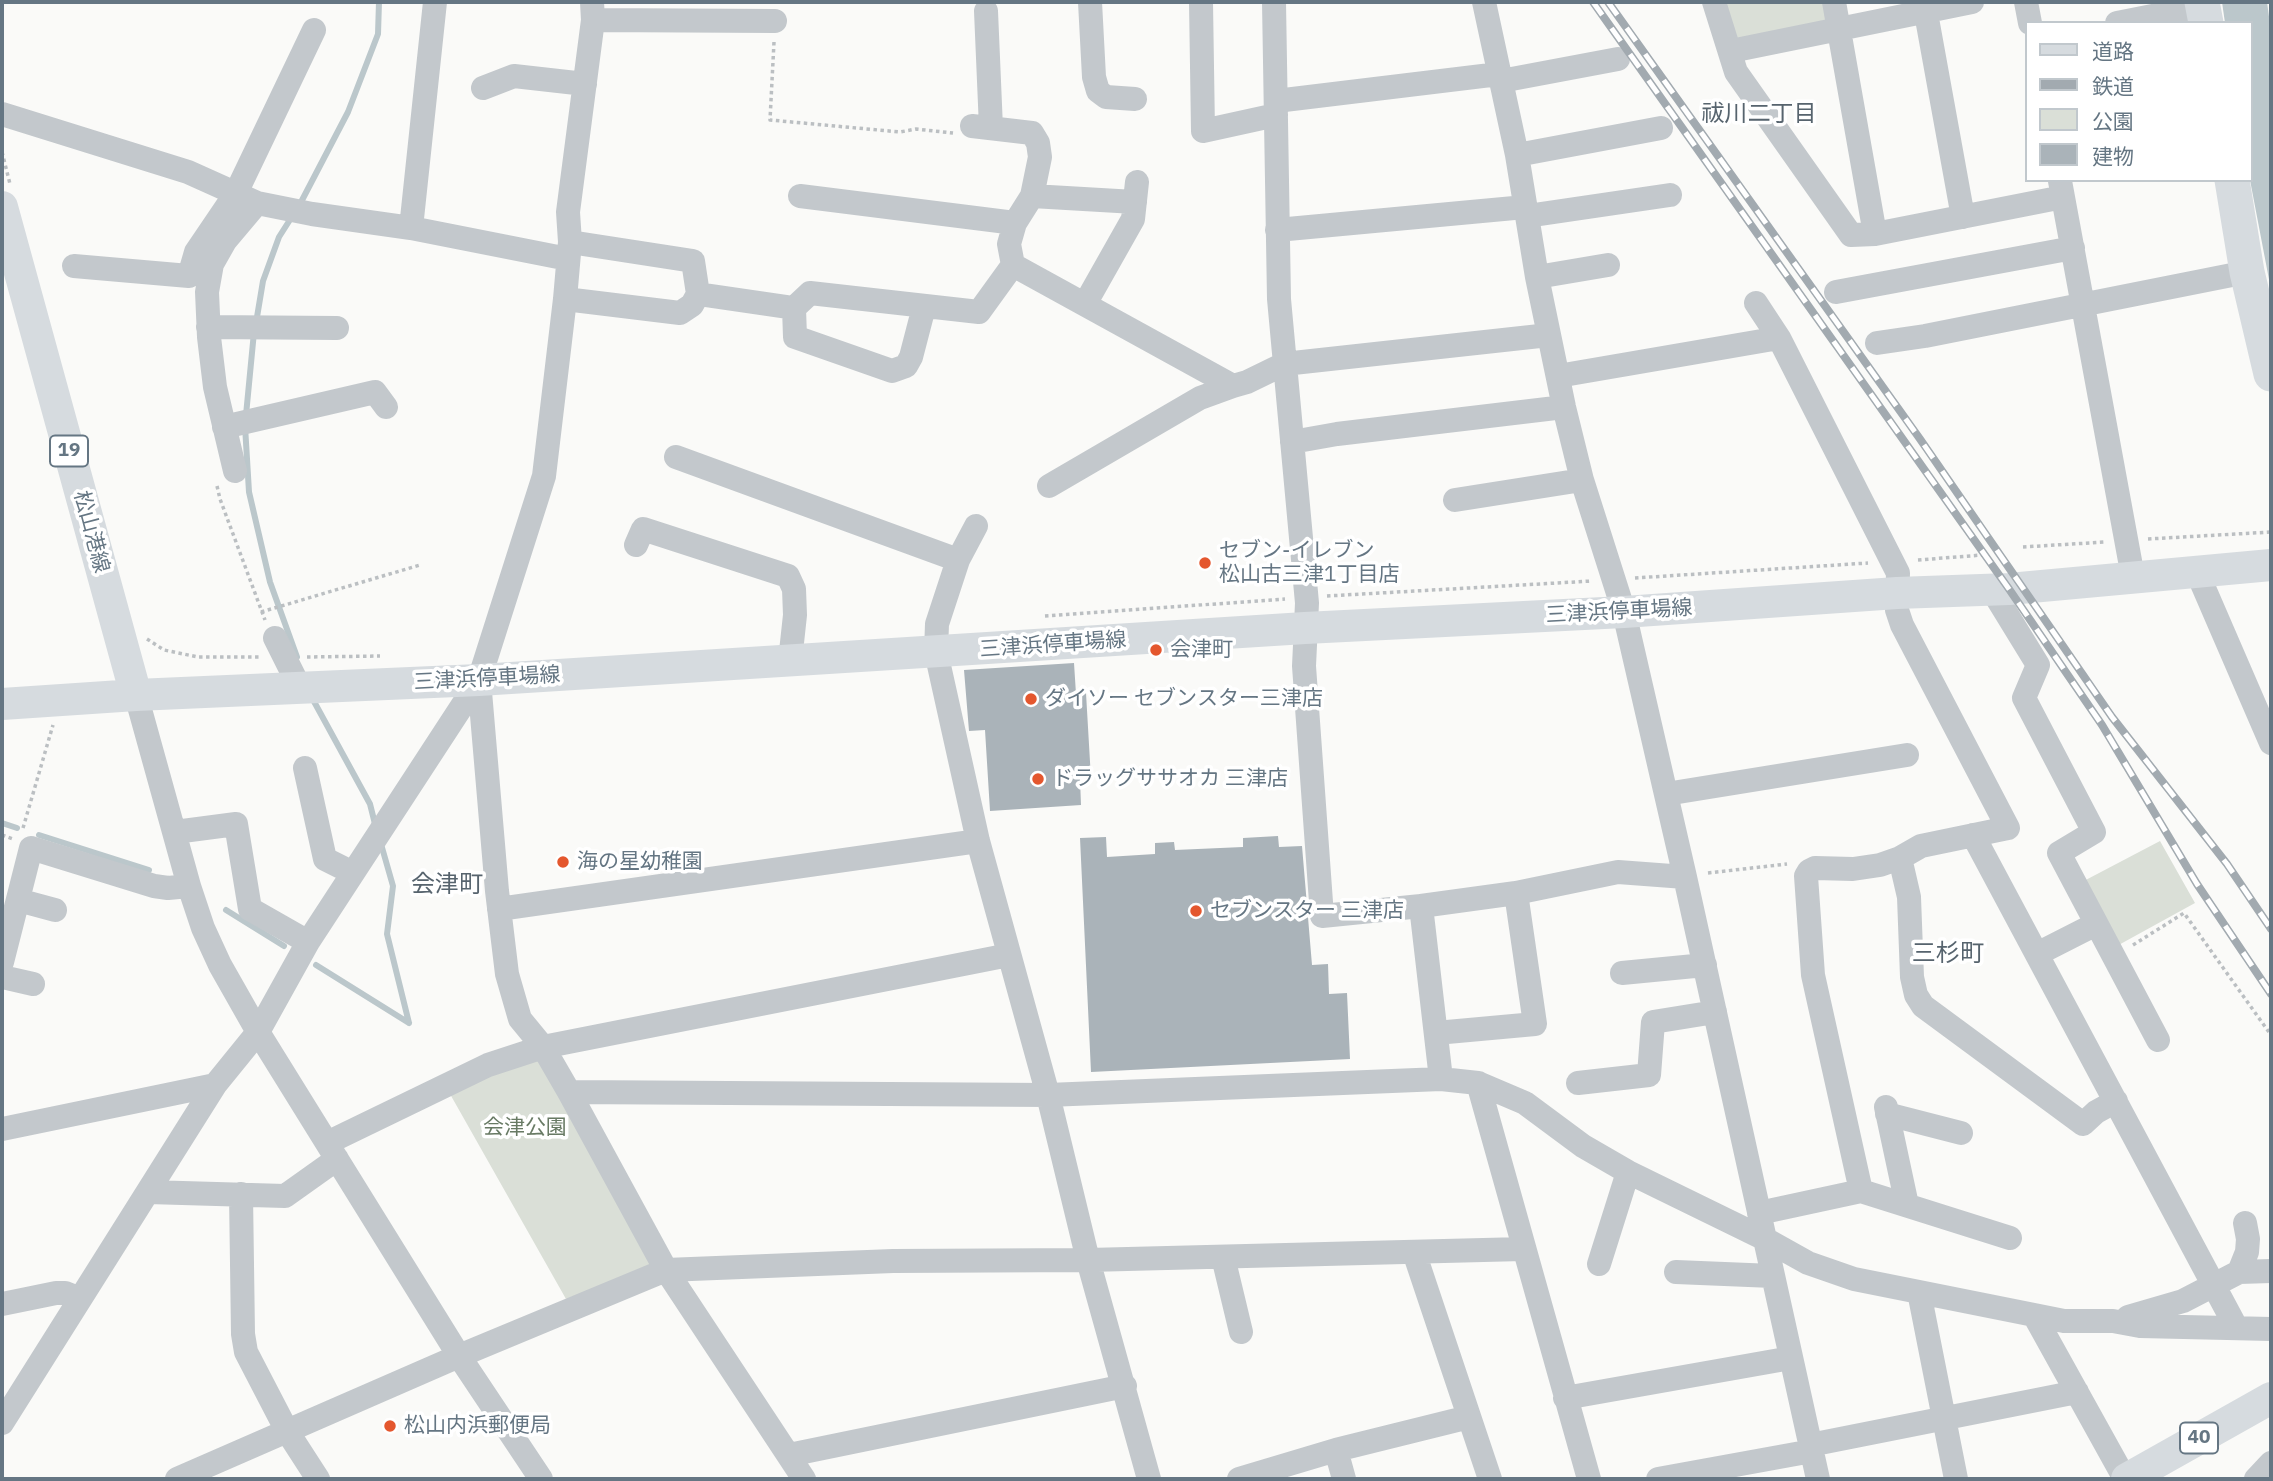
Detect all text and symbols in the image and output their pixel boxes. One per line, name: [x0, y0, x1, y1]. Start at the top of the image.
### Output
legend: [2024, 21, 2252, 182]
text: 道路: [2092, 37, 2134, 65]
text: 鉄道: [2092, 72, 2134, 100]
district label: 祓川二丁目: [1702, 100, 1816, 128]
text: 公園: [2092, 107, 2134, 135]
text: 建物: [2092, 142, 2134, 170]
road number: 19: [50, 436, 88, 466]
street label: 松山港線: [68, 488, 114, 576]
place label: セブン-イレブン 松山古三津1丁目店: [1219, 538, 1400, 588]
marker: セブン-イレブン 松山古三津1丁目店: [1197, 555, 1213, 571]
street label: 三津浜停車場線: [1545, 596, 1693, 628]
street label: 三津浜停車場線: [979, 627, 1127, 663]
place label: 会津町: [1170, 637, 1233, 663]
marker: 会津町: [1148, 642, 1164, 658]
street label: 三津浜停車場線: [413, 663, 561, 695]
place label: ダイソー セブンスター三津店: [1045, 686, 1323, 712]
marker: ダイソー セブンスター三津店: [1023, 691, 1039, 707]
place label: ドラッグササオカ 三津店: [1052, 766, 1288, 792]
marker: ドラッグササオカ 三津店: [1030, 771, 1046, 787]
place label: 海の星幼稚園: [577, 849, 703, 875]
marker: 海の星幼稚園: [555, 854, 571, 870]
district label: 会津町: [411, 871, 483, 899]
place label: セブンスター 三津店: [1210, 898, 1404, 924]
marker: セブンスター 三津店: [1188, 903, 1204, 919]
district label: 三杉町: [1912, 940, 1984, 968]
park label: 会津公園: [483, 1115, 567, 1141]
place label: 松山内浜郵便局: [404, 1413, 551, 1439]
marker: 松山内浜郵便局: [382, 1418, 398, 1434]
road number: 40: [2180, 1422, 2218, 1454]

